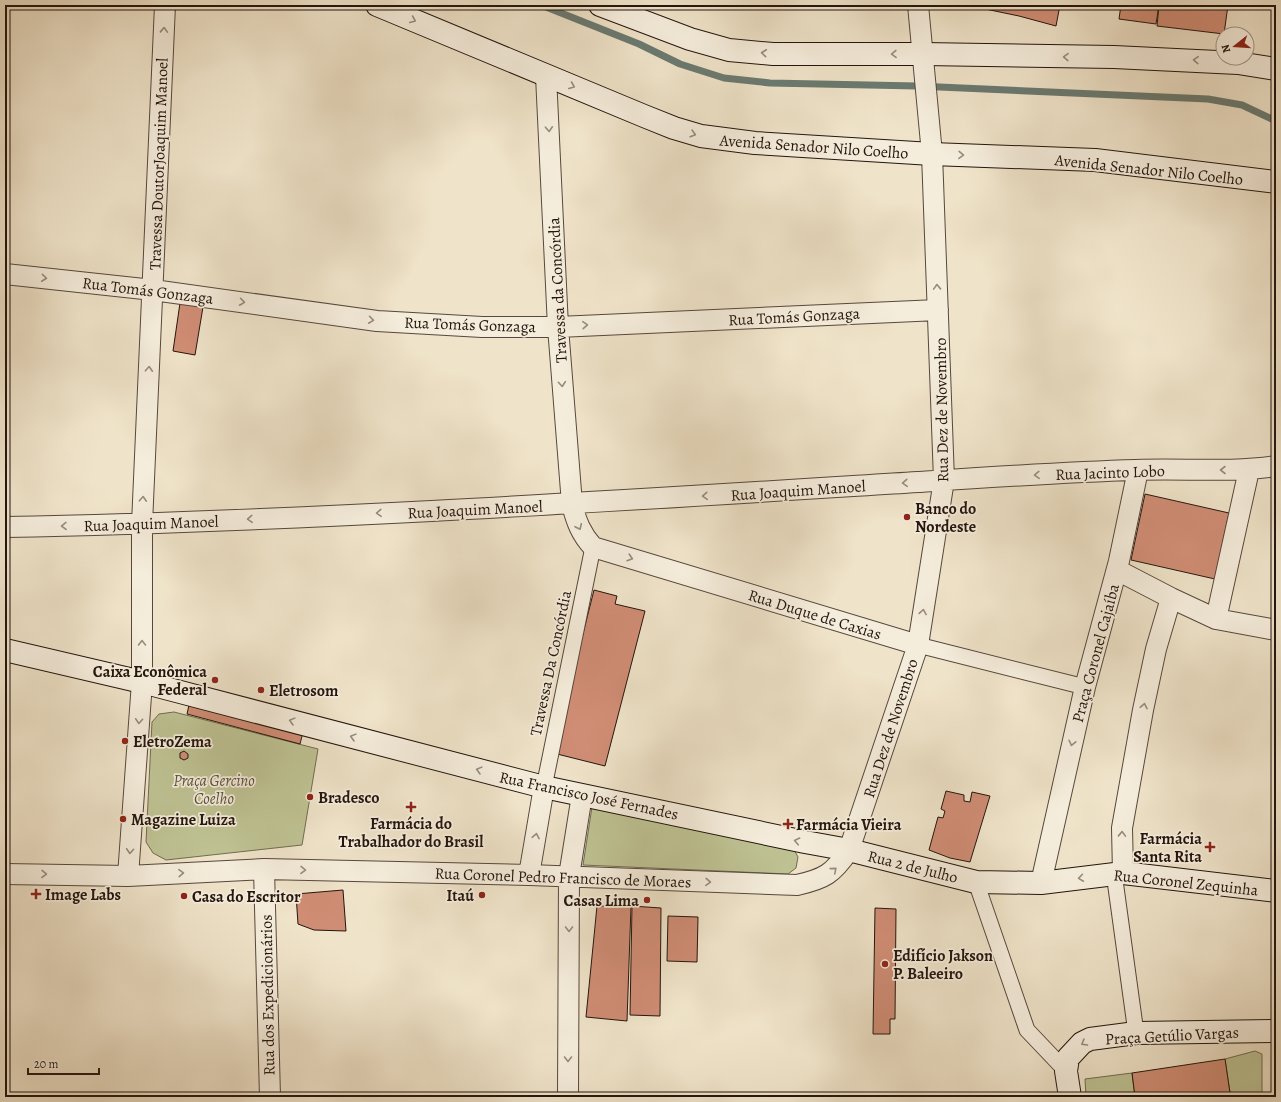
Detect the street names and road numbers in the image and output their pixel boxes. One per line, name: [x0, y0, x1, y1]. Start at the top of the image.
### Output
street label: Travessa DoutorJoaquim Manoel: [144, 57, 174, 271]
street label: Avenida Senador Nilo Coelho: [718, 129, 909, 165]
street label: Avenida Senador Nilo Coelho: [1053, 149, 1244, 191]
street label: Travessa da Concórdia: [543, 216, 573, 363]
street label: Rua Tomás Gonzaga: [81, 272, 215, 310]
street label: Rua Tomás Gonzaga: [728, 303, 861, 331]
street label: Rua Tomás Gonzaga: [404, 312, 537, 338]
street label: Rua Dez de Novembro: [930, 337, 954, 483]
street label: Rua Jacinto Lobo: [1055, 460, 1165, 486]
street label: Rua Joaquim Manoel: [730, 475, 866, 507]
street label: Rua Joaquim Manoel: [407, 495, 543, 525]
street label: Rua Joaquim Manoel: [83, 511, 219, 537]
street label: Praça Coronel Cajaíba: [1067, 581, 1125, 725]
street label: Rua Duque de Caxias: [745, 584, 884, 646]
street label: Travessa Da Concórdia: [525, 588, 577, 738]
street label: Rua Dez de Novembro: [858, 656, 924, 801]
street label: Rua Francisco José Fernades: [497, 766, 680, 826]
street label: Rua 2 de Julho: [865, 845, 960, 889]
street label: Rua Coronel Pedro Francisco de Moraes: [434, 863, 692, 893]
street label: Rua Coronel Zequinha: [1112, 864, 1260, 902]
street label: Rua dos Expedicionários: [256, 914, 280, 1076]
street label: Praça Getúlio Vargas: [1105, 1022, 1240, 1050]

